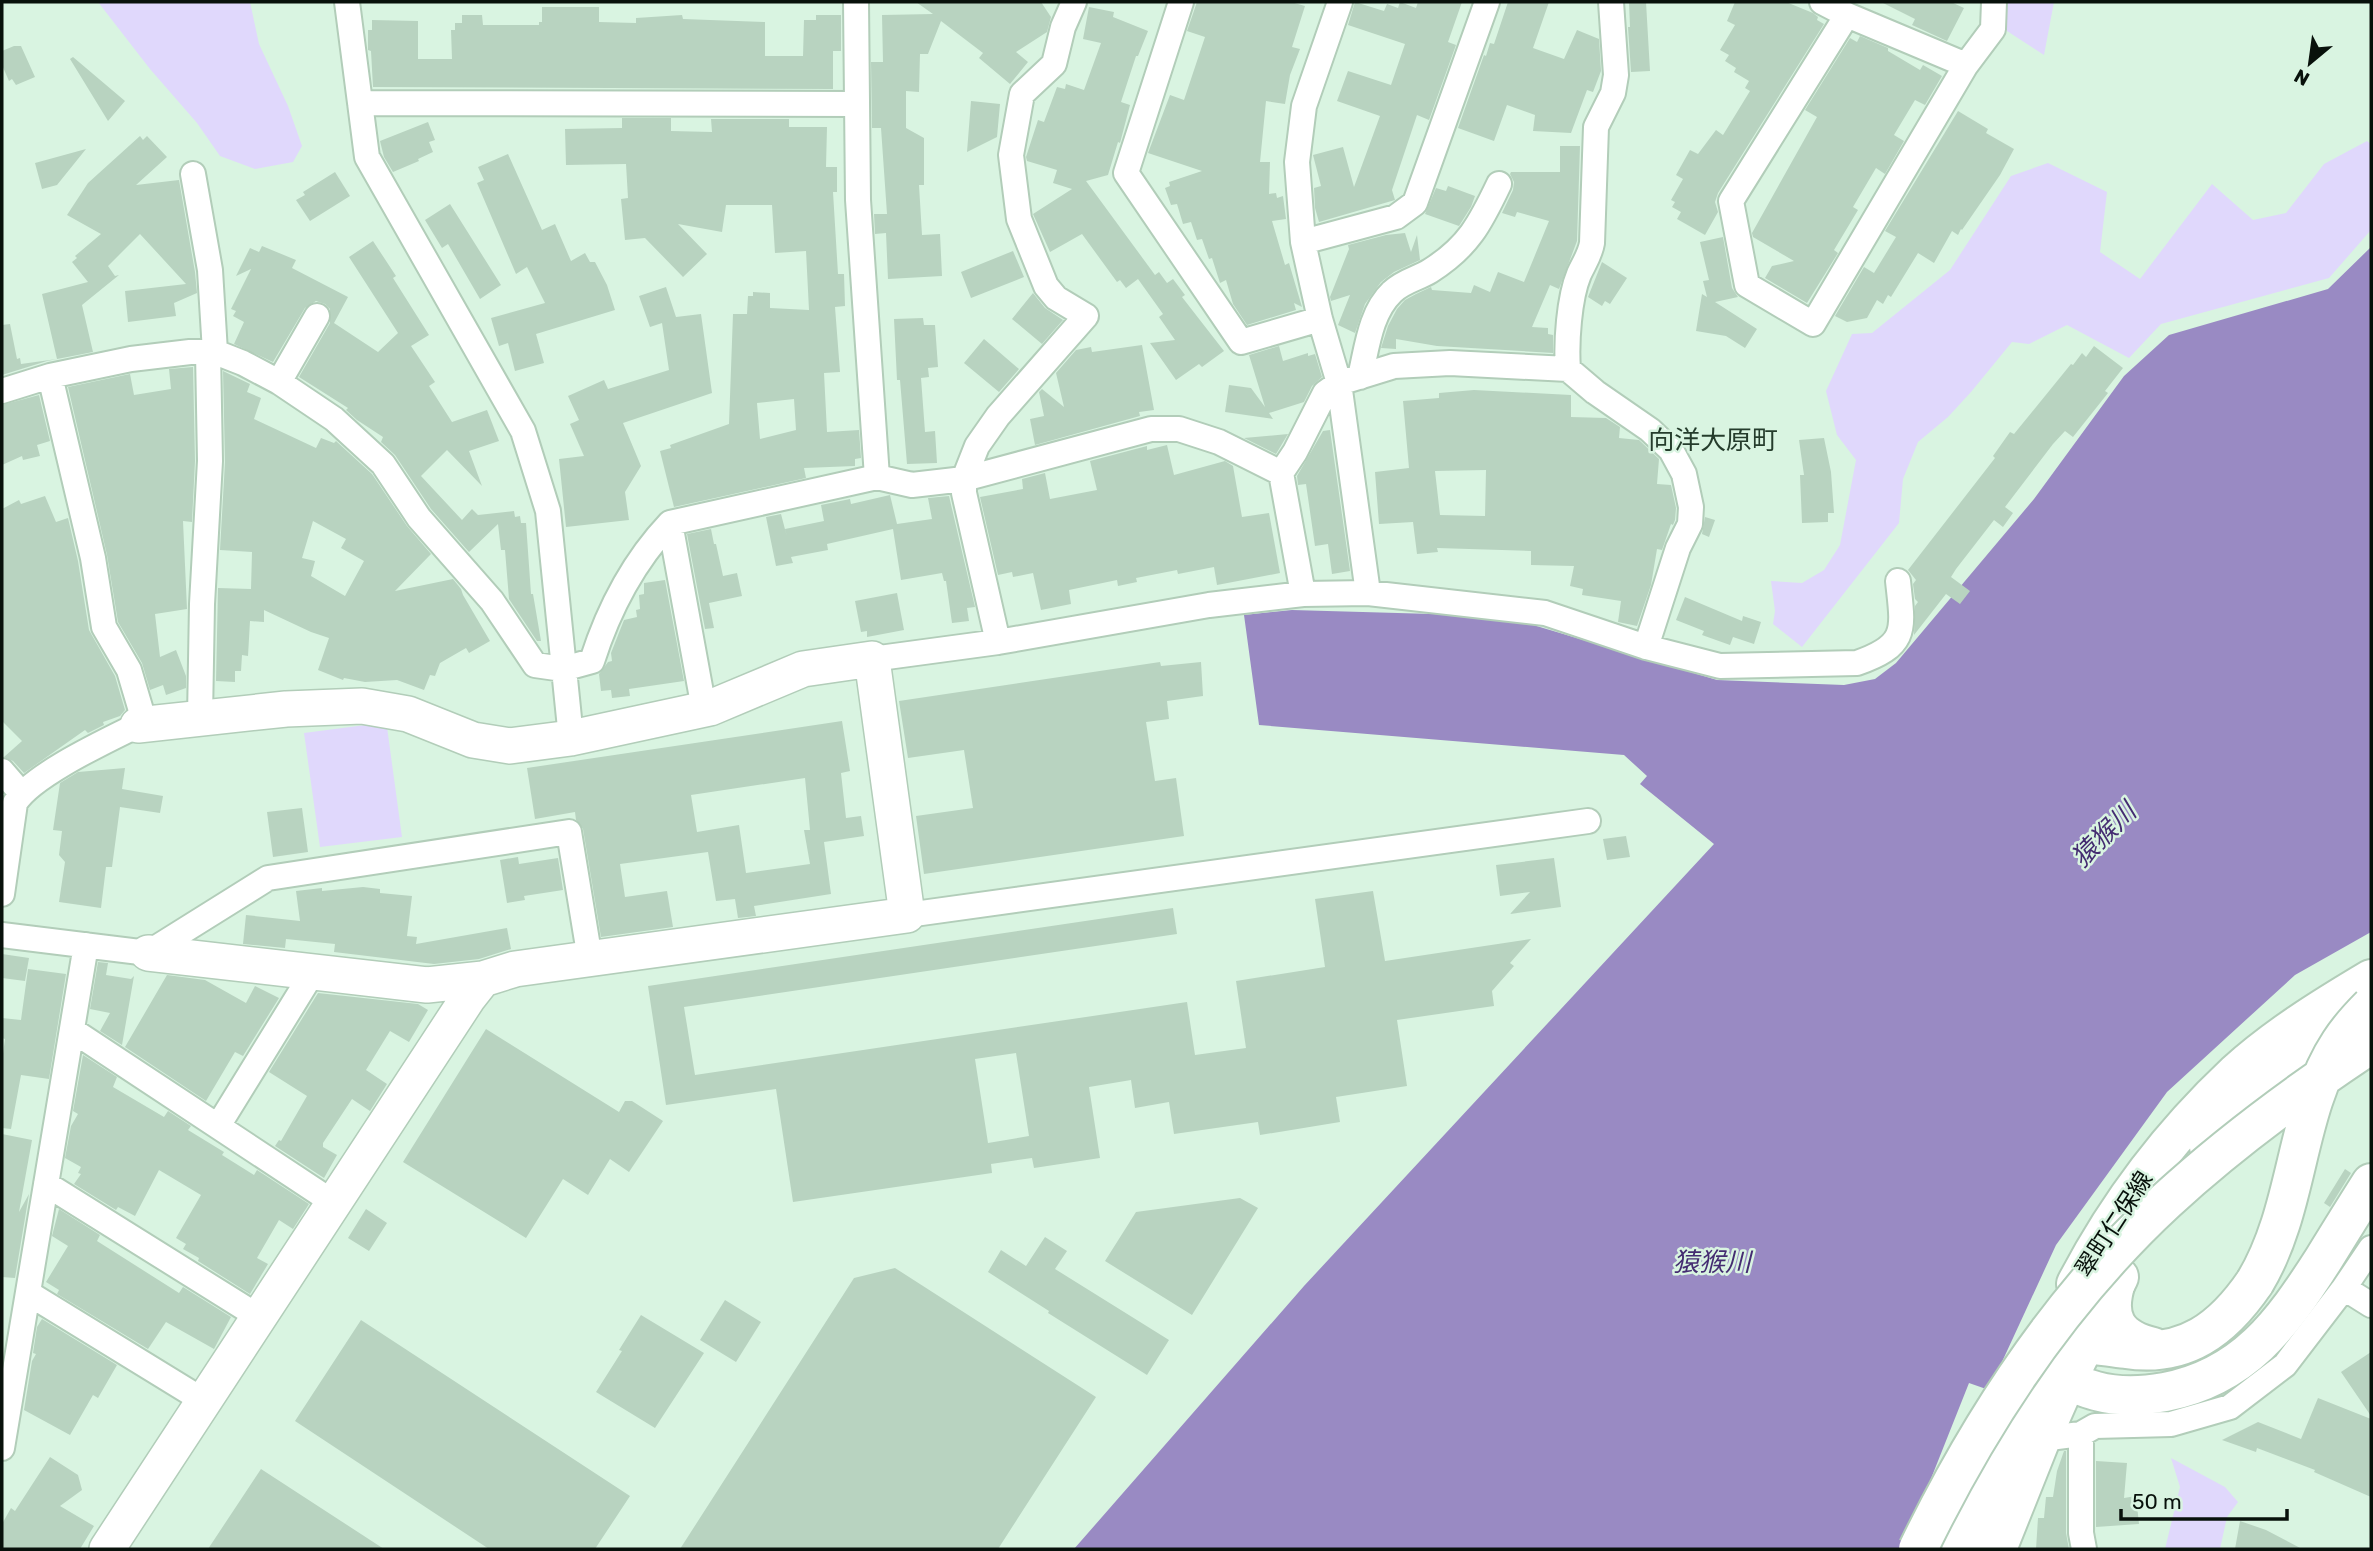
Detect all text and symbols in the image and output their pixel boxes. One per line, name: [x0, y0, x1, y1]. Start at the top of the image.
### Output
north arrow: [2275, 28, 2345, 98]
text: N: [2290, 64, 2314, 91]
district label: 向洋大原町: [1648, 425, 1778, 456]
water label: 猿猴川: [2065, 794, 2145, 874]
street label: 翠町仁保線: [2070, 1166, 2158, 1282]
water label: 猿猴川: [1673, 1247, 1754, 1278]
scale bar: [2121, 1478, 2287, 1522]
text: 50 m: [2132, 1489, 2182, 1514]

